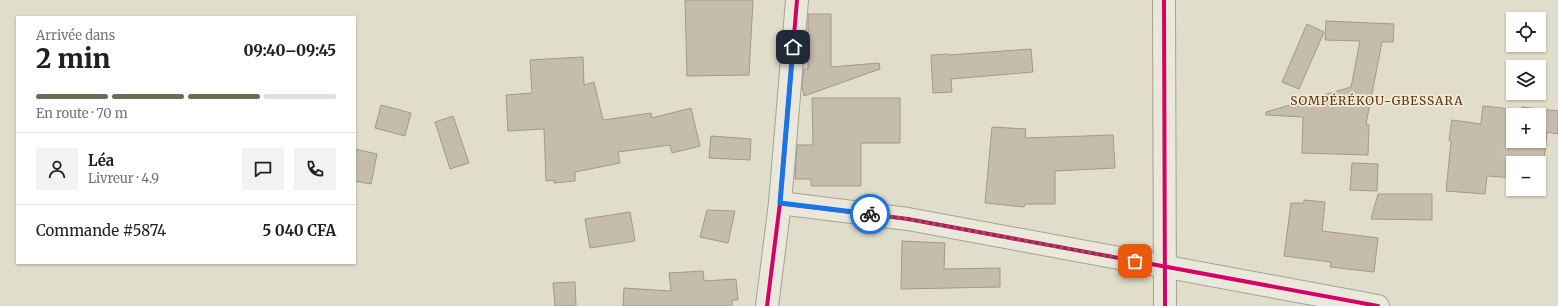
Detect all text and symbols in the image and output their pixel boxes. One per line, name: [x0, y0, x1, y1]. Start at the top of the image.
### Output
map controls: [1506, 12, 1546, 196]
button: locate: [1506, 12, 1546, 52]
text: Arrivée dans: [36, 27, 115, 44]
pin: [776, 30, 810, 64]
icon: home: [782, 36, 804, 58]
text: 09:40–09:45: [244, 41, 336, 60]
text: 2 min: [36, 42, 110, 75]
button: layers: [1506, 60, 1546, 100]
district label: SOMPÉRÉKOU-GBESSARA: [1290, 93, 1464, 108]
text: En route · 70 m: [36, 105, 128, 122]
button: +: [1506, 108, 1546, 148]
button: person: [36, 148, 78, 190]
button: chat: [242, 148, 284, 190]
button: phone: [294, 148, 336, 190]
text: Léa: [88, 151, 114, 170]
button: −: [1506, 156, 1546, 196]
text: Livreur · 4.9: [88, 170, 159, 187]
courier: [850, 194, 890, 234]
icon: bike: [859, 203, 881, 225]
text: Commande #5874: [36, 221, 166, 240]
text: 5 040 CFA: [262, 221, 336, 240]
pin: [1118, 244, 1152, 278]
icon: bag: [1124, 250, 1146, 272]

